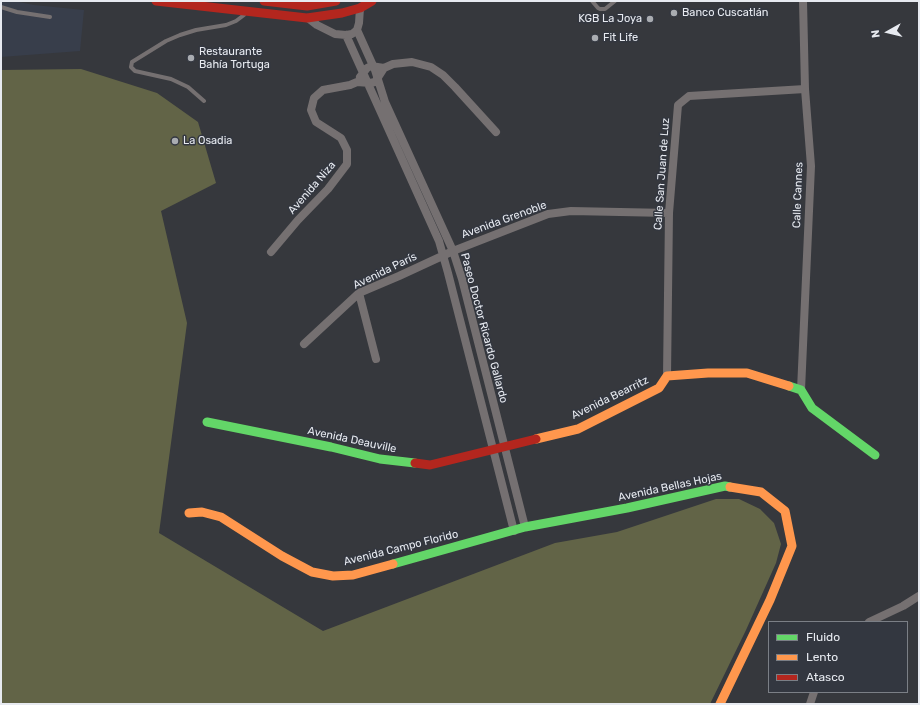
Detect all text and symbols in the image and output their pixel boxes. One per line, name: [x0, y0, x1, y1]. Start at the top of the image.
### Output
place label: Banco Cuscatlán: [682, 6, 769, 20]
marker: Banco Cuscatlán: [669, 8, 679, 18]
place label: KGB La Joya: [578, 12, 642, 26]
north arrow: [868, 12, 908, 52]
marker: KGB La Joya: [645, 14, 655, 24]
text: N: [869, 29, 883, 39]
place label: Fit Life: [603, 31, 638, 45]
marker: Fit Life: [590, 33, 600, 43]
place label: Restaurante Bahía Tortuga: [199, 45, 270, 71]
marker: Restaurante Bahía Tortuga: [186, 53, 196, 63]
street label: Calle San Juan de Luz: [651, 117, 673, 231]
place label: La Osadia: [183, 134, 232, 148]
marker: La Osadia: [170, 136, 180, 146]
street label: Avenida Niza: [285, 159, 339, 217]
street label: Calle Cannes: [790, 162, 806, 228]
street label: Avenida Grenoble: [460, 198, 548, 242]
street label: Avenida París: [351, 250, 419, 292]
street label: Paseo Doctor Ricardo Gallardo: [458, 252, 510, 404]
street label: Avenida Bearritz: [569, 374, 651, 422]
street label: Avenida Deauville: [306, 424, 398, 456]
street label: Avenida Bellas Hojas: [617, 470, 723, 504]
street label: Avenida Campo Florido: [342, 527, 460, 569]
legend: [768, 621, 908, 693]
text: Fluido: [806, 630, 840, 644]
text: Lento: [806, 650, 838, 664]
text: Atasco: [806, 670, 845, 684]

